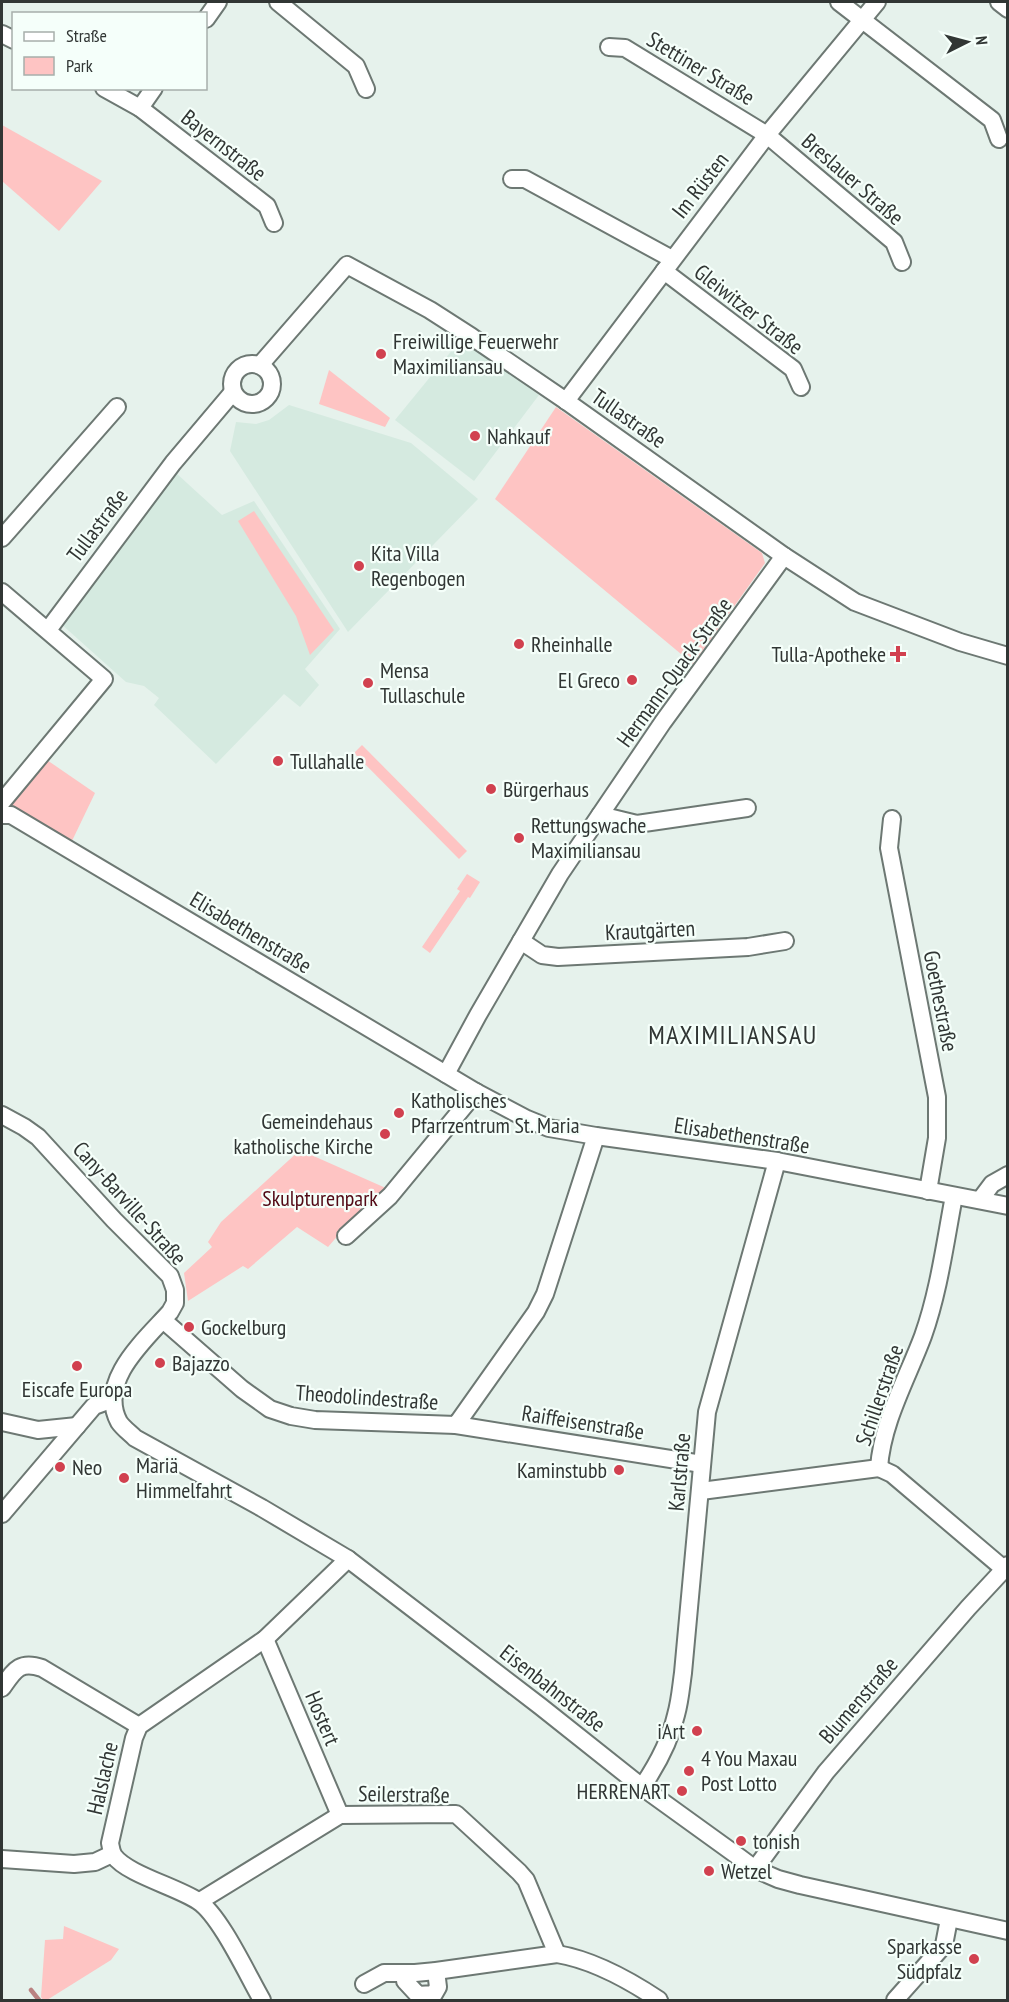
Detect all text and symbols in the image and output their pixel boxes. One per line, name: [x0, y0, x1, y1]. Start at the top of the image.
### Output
legend: [12, 12, 207, 90]
north arrow: [937, 12, 997, 72]
text: Straße: [66, 24, 107, 47]
street label: Stettiner Straße: [642, 25, 760, 111]
text: N: [972, 35, 992, 46]
text: Park: [66, 54, 93, 77]
street label: Bayernstraße: [176, 103, 272, 187]
street label: Breslauer Straße: [796, 127, 910, 231]
street label: Im Rüsten: [665, 146, 735, 224]
street label: Gleiwitzer Straße: [689, 258, 809, 360]
place label: Freiwillige Feuerwehr Maximiliansau: [393, 327, 558, 380]
marker: Freiwillige Feuerwehr Maximiliansau: [374, 347, 388, 361]
street label: Tullastraße: [586, 382, 672, 454]
place label: Nahkauf: [487, 422, 551, 450]
marker: Nahkauf: [468, 429, 482, 443]
street label: Tullastraße: [60, 483, 134, 567]
place label: Kita Villa Regenbogen: [371, 539, 465, 592]
marker: Kita Villa Regenbogen: [352, 559, 366, 573]
street label: Hermann-Quack-Straße: [610, 592, 738, 752]
place label: Rheinhalle: [531, 630, 613, 658]
marker: Rheinhalle: [512, 637, 526, 651]
place label: Tulla-Apotheke: [771, 640, 886, 668]
marker: Tulla-Apotheke: [891, 647, 905, 661]
place label: Mensa Tullaschule: [380, 656, 465, 709]
place label: El Greco: [558, 666, 620, 694]
marker: El Greco: [625, 673, 639, 687]
marker: Mensa Tullaschule: [361, 676, 375, 690]
place label: Tullahalle: [290, 747, 364, 775]
marker: Tullahalle: [271, 754, 285, 768]
place label: Bürgerhaus: [503, 775, 589, 803]
marker: Bürgerhaus: [484, 782, 498, 796]
place label: Rettungswache Maximiliansau: [531, 811, 646, 864]
marker: Rettungswache Maximiliansau: [512, 831, 526, 845]
street label: Elisabethenstraße: [185, 885, 317, 979]
street label: Krautgärten: [604, 914, 696, 946]
street label: Goethestraße: [917, 948, 965, 1054]
district label: MAXIMILIANSAU: [648, 1018, 818, 1051]
place label: Katholisches Pfarrzentrum St. Maria: [411, 1086, 579, 1139]
marker: Katholisches Pfarrzentrum St. Maria: [392, 1106, 406, 1120]
place label: Gemeindehaus katholische Kirche: [234, 1107, 373, 1160]
street label: Elisabethenstraße: [672, 1110, 812, 1160]
marker: Gemeindehaus katholische Kirche: [378, 1127, 392, 1141]
street label: Cany-Barville-Straße: [67, 1135, 193, 1271]
park label: Skulpturenpark: [262, 1184, 378, 1212]
place label: Gockelburg: [201, 1313, 286, 1341]
marker: Gockelburg: [182, 1320, 196, 1334]
street label: Schillerstraße: [849, 1341, 909, 1449]
place label: Bajazzo: [172, 1349, 230, 1377]
marker: Bajazzo: [153, 1356, 167, 1370]
marker: Eiscafe Europa: [70, 1359, 84, 1373]
place label: Eiscafe Europa: [22, 1375, 132, 1403]
street label: Theodolindestraße: [295, 1378, 439, 1416]
street label: Raiffeisenstraße: [520, 1399, 646, 1445]
street label: Karlstraße: [662, 1432, 696, 1512]
place label: Mariä Himmelfahrt: [136, 1451, 232, 1504]
place label: Neo: [72, 1453, 102, 1481]
place label: Kaminstubb: [517, 1456, 607, 1484]
marker: Neo: [53, 1460, 67, 1474]
marker: Kaminstubb: [612, 1463, 626, 1477]
marker: Mariä Himmelfahrt: [117, 1471, 131, 1485]
street label: Eisenbahnstraße: [495, 1638, 611, 1738]
street label: Blumenstraße: [813, 1651, 903, 1749]
street label: Hostert: [299, 1687, 347, 1749]
place label: iArt: [657, 1717, 685, 1745]
marker: iArt: [690, 1724, 704, 1738]
street label: Halslache: [80, 1739, 124, 1817]
place label: 4 You Maxau Post Lotto: [701, 1744, 797, 1797]
marker: 4 You Maxau Post Lotto: [682, 1764, 696, 1778]
place label: HERRENART: [577, 1777, 670, 1805]
street label: Seilerstraße: [358, 1779, 450, 1809]
marker: HERRENART: [675, 1784, 689, 1798]
place label: tonish: [753, 1827, 800, 1855]
marker: tonish: [734, 1834, 748, 1848]
place label: Wetzel: [721, 1857, 773, 1885]
marker: Wetzel: [702, 1864, 716, 1878]
place label: Sparkasse Südpfalz: [887, 1932, 962, 1985]
marker: Sparkasse Südpfalz: [967, 1952, 981, 1966]

